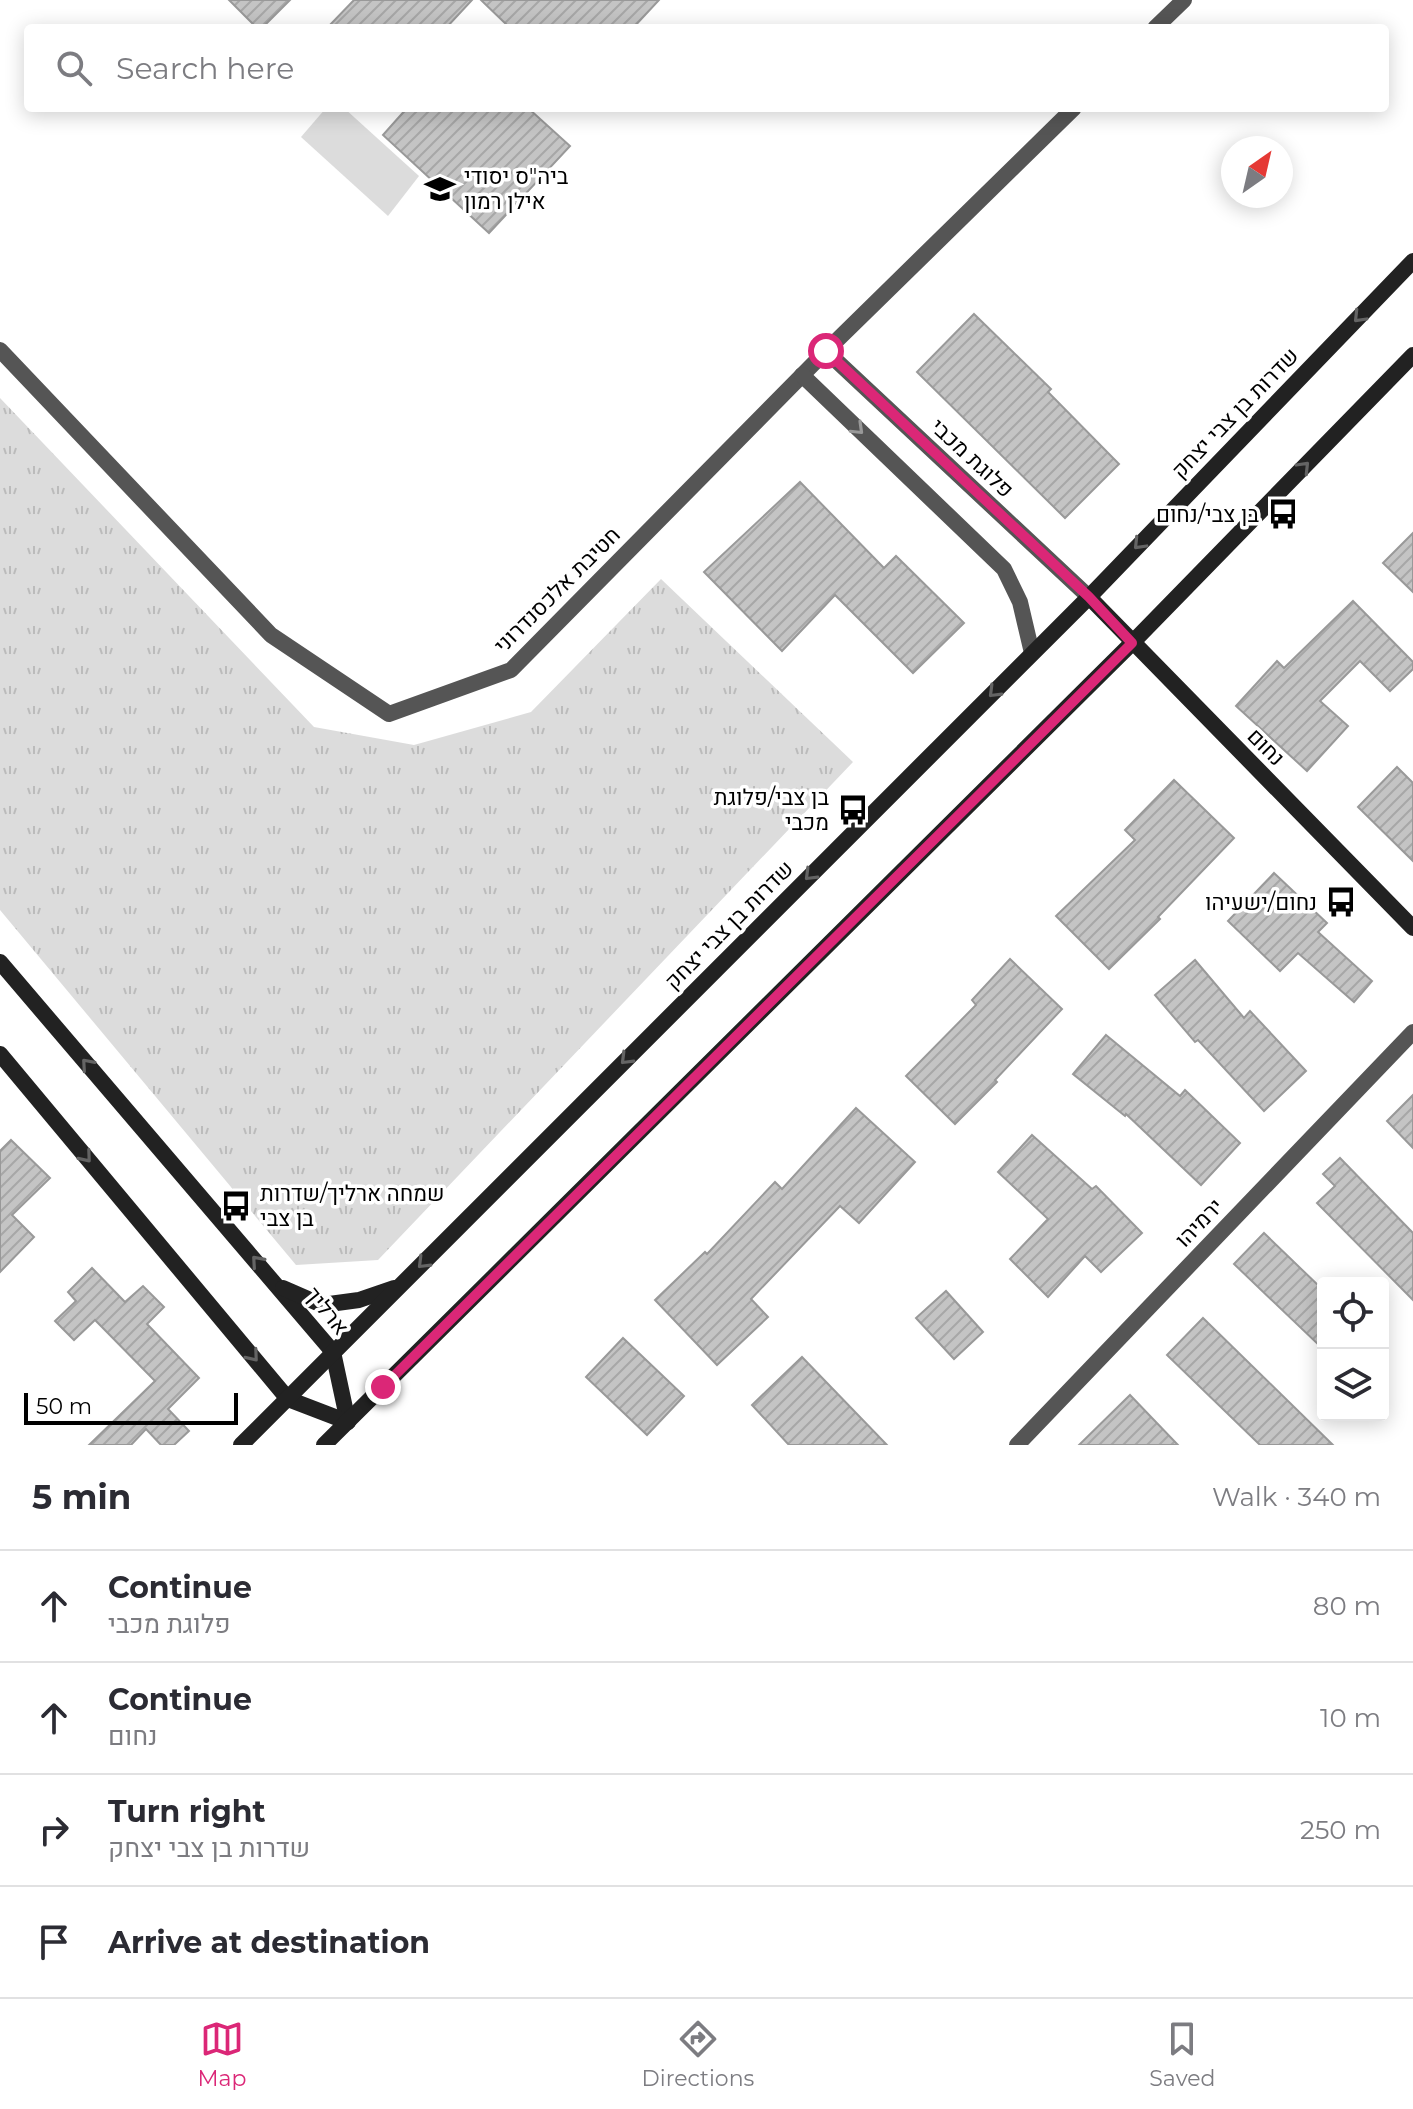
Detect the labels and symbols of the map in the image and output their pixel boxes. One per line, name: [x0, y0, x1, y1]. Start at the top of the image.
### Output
north arrow: [1221, 136, 1293, 208]
place label: ביה"ס יסודי אילן רמון: [464, 163, 569, 215]
school or university icon: ביה"ס יסודי אילן רמון: [423, 172, 457, 206]
one-way arrow: [1354, 308, 1368, 322]
route start: [808, 333, 844, 369]
street label: שדרות בן צבי יצחק: [1166, 342, 1304, 484]
street label: פלוגת מכבי: [925, 413, 1019, 503]
one-way arrow: [849, 420, 863, 434]
one-way arrow: [1295, 462, 1309, 476]
bus stop icon: בן צבי/נחום: [1266, 497, 1300, 531]
place label: בן צבי/נחום: [1156, 501, 1259, 528]
street label: חטיבת אלכסנדרוני: [488, 521, 626, 659]
one-way arrow: [1134, 535, 1149, 549]
one-way arrow: [989, 683, 1003, 697]
street label: נחום: [1242, 723, 1290, 771]
place label: בן צבי/פלוגת מכבי: [714, 784, 829, 836]
bus stop icon: בן צבי/פלוגת מכבי: [836, 793, 870, 827]
street label: שדרות בן צבי יצחק: [659, 855, 799, 995]
one-way arrow: [805, 866, 819, 881]
bus stop icon: נחום/ישעיהו: [1324, 885, 1358, 919]
place label: נחום/ישעיהו: [1205, 889, 1317, 916]
one-way arrow: [621, 1050, 635, 1064]
one-way arrow: [83, 1058, 97, 1073]
one-way arrow: [76, 1147, 91, 1162]
place label: שמחה ארליך/שדרות בן צבי: [260, 1180, 445, 1232]
bus stop icon: שמחה ארליך/שדרות בן צבי: [219, 1189, 253, 1223]
street label: ירמיהו: [1169, 1193, 1229, 1253]
one-way arrow: [418, 1254, 432, 1268]
one-way arrow: [252, 1256, 267, 1270]
street label: ארליך: [300, 1282, 354, 1340]
one-way arrow: [243, 1347, 258, 1362]
route end: [365, 1369, 401, 1405]
scale bar: [24, 1389, 238, 1425]

